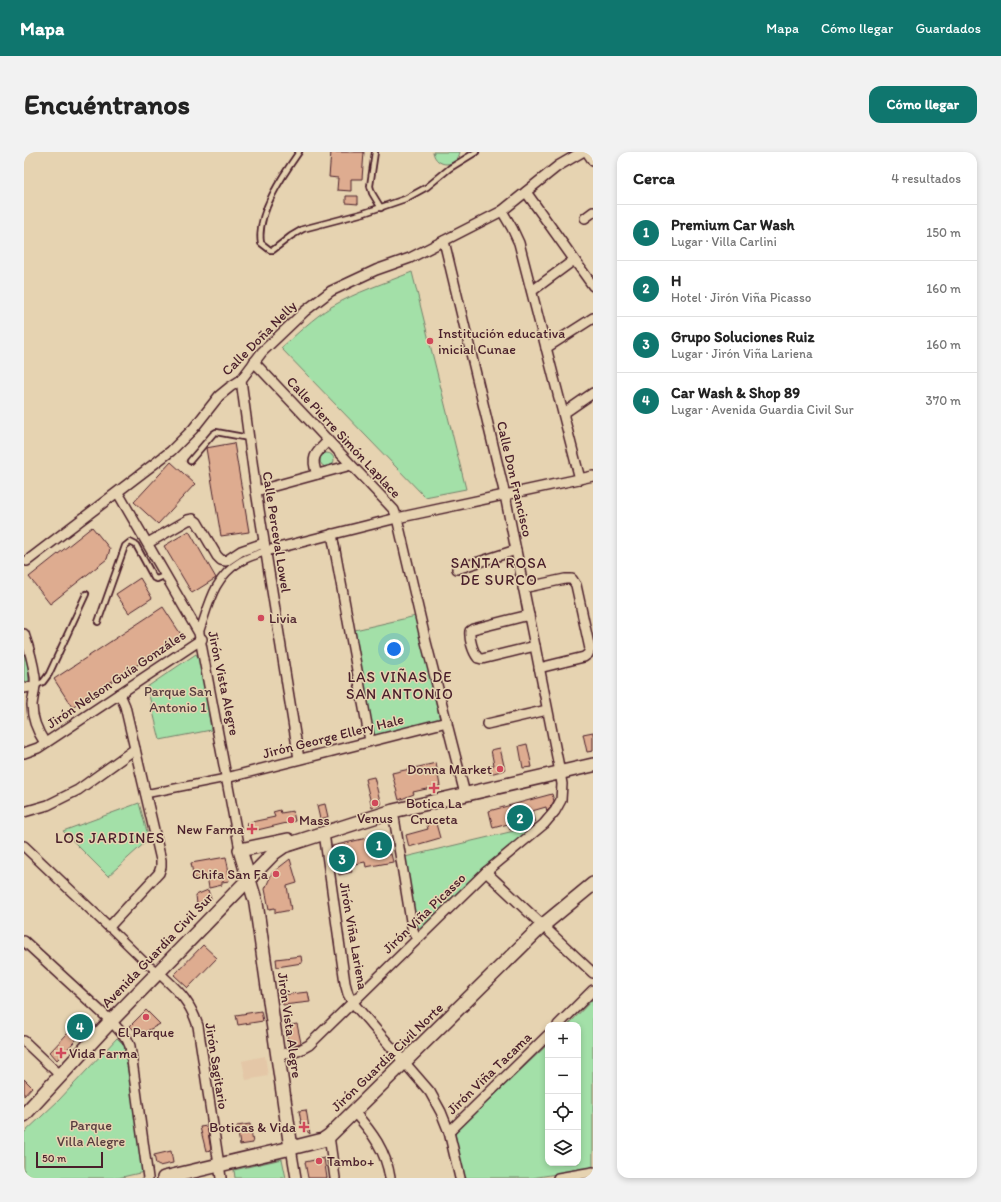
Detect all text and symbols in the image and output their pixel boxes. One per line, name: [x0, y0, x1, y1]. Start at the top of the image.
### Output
text: Mapa: [20, 17, 64, 40]
text: Mapa: [766, 20, 799, 37]
text: Cómo llegar: [821, 20, 893, 37]
text: Guardados: [915, 20, 981, 37]
button: Cómo llegar: [869, 86, 977, 123]
text: Encuéntranos: [24, 87, 190, 121]
text: Cerca: [633, 168, 675, 188]
text: 4 resultados: [891, 171, 961, 186]
text: Premium Car Wash: [671, 216, 795, 234]
text: 1: [643, 225, 649, 240]
text: 150 m: [926, 225, 961, 240]
text: Lugar · Villa Carlini: [671, 234, 777, 249]
text: H: [671, 272, 681, 290]
text: 2: [643, 281, 649, 296]
text: 160 m: [926, 281, 961, 296]
text: Hotel · Jirón Viña Picasso: [671, 290, 811, 305]
street label: Calle Doña Nelly: [218, 297, 301, 379]
place label: Institución educativa inicial Cunae: [438, 325, 565, 358]
text: Grupo Soluciones Ruiz: [671, 328, 814, 346]
marker: Institución educativa inicial Cunae: [425, 336, 435, 346]
text: 3: [642, 337, 650, 352]
text: 160 m: [926, 337, 961, 352]
text: Lugar · Jirón Viña Lariena: [671, 346, 813, 361]
street label: Calle Pierre Simón Laplace: [283, 373, 405, 502]
text: Car Wash & Shop 89: [671, 384, 800, 402]
text: 4: [642, 393, 650, 408]
text: 370 m: [926, 393, 961, 408]
text: Lugar · Avenida Guardia Civil Sur: [671, 402, 854, 417]
street label: Calle Don Francisco: [493, 420, 536, 539]
street label: Calle Perceval Lowel: [259, 470, 294, 594]
district label: SANTA ROSA DE SURCO: [451, 554, 547, 589]
place label: Livia: [269, 610, 298, 627]
marker: Livia: [256, 613, 266, 623]
street label: Jirón Nelson Guía Gonzáles: [44, 627, 189, 732]
street label: Jirón Vista Alegre: [204, 629, 243, 737]
your location: [384, 639, 404, 659]
district label: LAS VIÑAS DE SAN ANTONIO: [346, 668, 454, 703]
park label: Parque San Antonio 1: [144, 683, 212, 716]
street label: Jirón George Ellery Hale: [261, 711, 406, 762]
place label: Donna Market: [407, 761, 492, 778]
marker: Donna Market: [495, 764, 505, 774]
marker: Botica La Cruceta: [429, 783, 439, 793]
place label: Botica La Cruceta: [406, 795, 463, 828]
marker: Venus: [370, 798, 380, 808]
pin: 2: [507, 803, 533, 833]
place label: Venus: [357, 810, 393, 827]
place label: Mass: [299, 812, 330, 829]
marker: Mass: [286, 815, 296, 825]
place label: New Farma: [177, 821, 245, 838]
marker: New Farma: [247, 824, 257, 834]
district label: LOS JARDINES: [55, 829, 165, 847]
pin: 1: [366, 830, 392, 860]
pin: 3: [329, 844, 355, 874]
place label: Chifa San Fa: [192, 866, 269, 883]
marker: Chifa San Fa: [271, 869, 281, 879]
street label: Jirón Viña Picasso: [379, 869, 469, 957]
street label: Jirón Viña Lariena: [336, 881, 371, 992]
street label: Avenida Guardia Civil Sur: [98, 889, 217, 1011]
street label: Jirón Vista Alegre: [274, 971, 305, 1079]
street label: Jirón Guardia Civil Norte: [328, 999, 447, 1115]
pin: 4: [67, 1012, 93, 1042]
marker: El Parque: [141, 1012, 151, 1022]
street label: Jirón Sagitario: [201, 1021, 232, 1111]
map controls: [545, 1022, 581, 1166]
button: +: [545, 1022, 581, 1058]
place label: El Parque: [118, 1024, 174, 1041]
street label: Jirón Viña Tacama: [443, 1028, 536, 1118]
place label: Vida Farma: [69, 1045, 138, 1062]
marker: Vida Farma: [56, 1048, 66, 1058]
button: −: [545, 1058, 581, 1094]
button: locate: [545, 1094, 581, 1130]
park label: Parque Villa Alegre: [57, 1117, 126, 1150]
place label: Boticas & Vida: [209, 1119, 296, 1136]
marker: Boticas & Vida: [299, 1122, 309, 1132]
button: layers: [545, 1130, 581, 1166]
scale bar: [36, 1150, 103, 1169]
text: 50 m: [42, 1152, 66, 1165]
place label: Tambo+: [327, 1153, 374, 1170]
marker: Tambo+: [314, 1156, 324, 1166]

